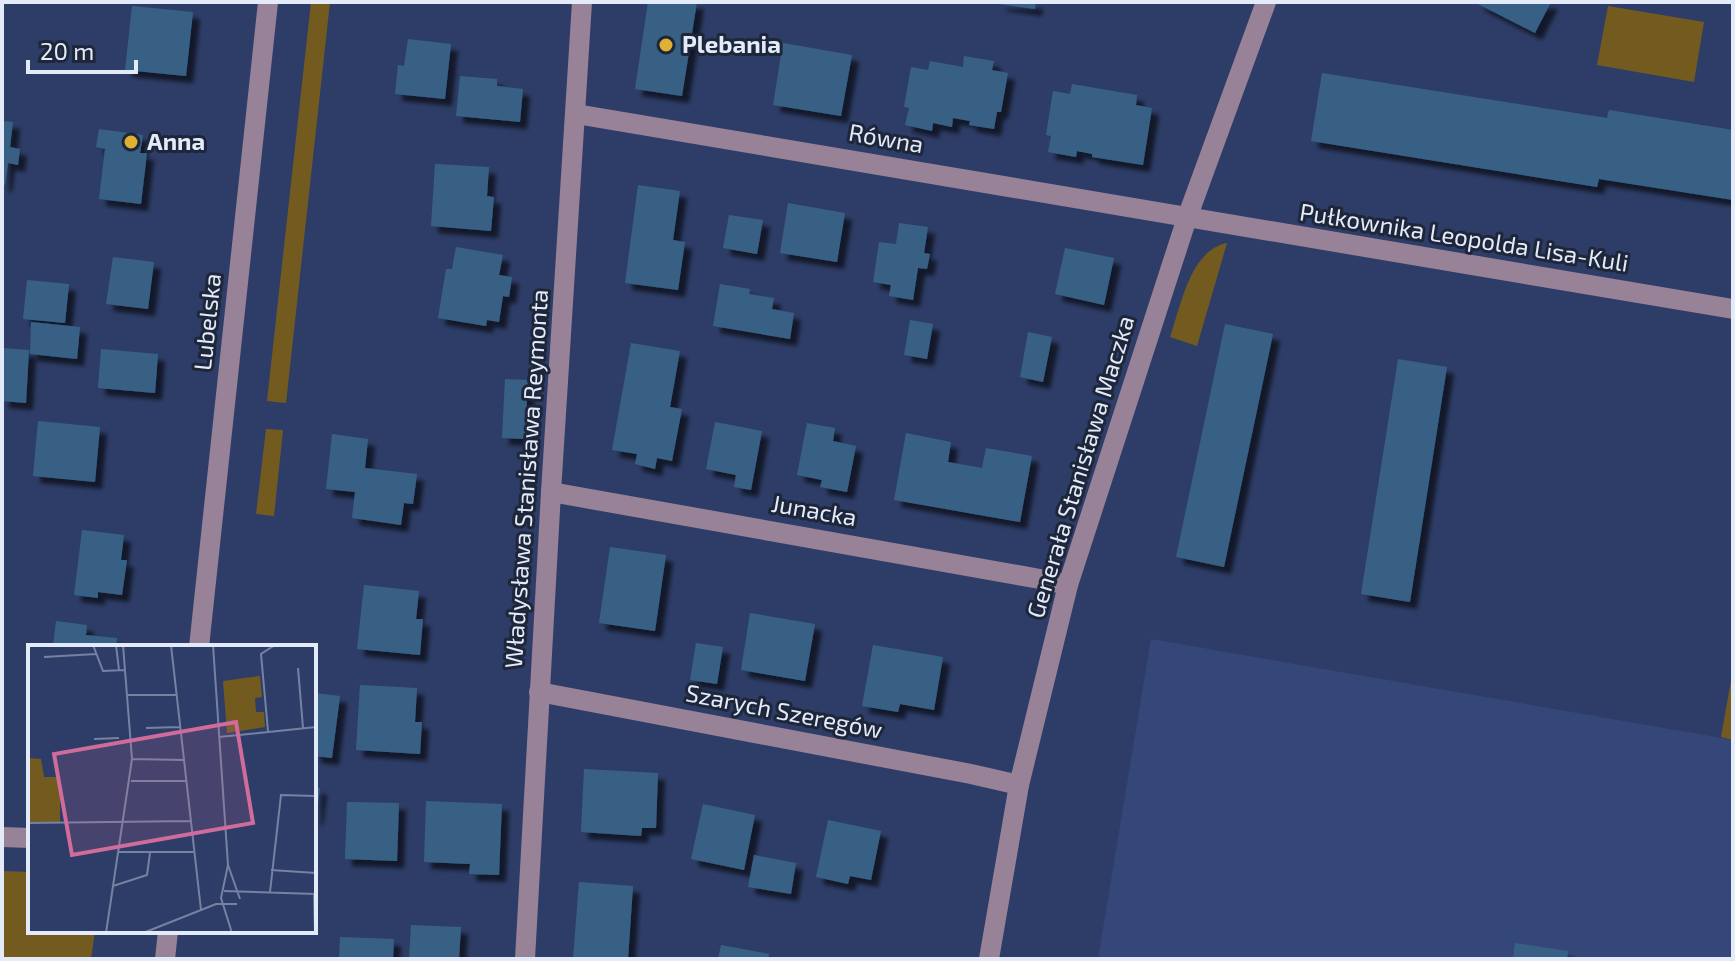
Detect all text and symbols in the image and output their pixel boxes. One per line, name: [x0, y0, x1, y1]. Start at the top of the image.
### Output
scale bar: [28, 24, 136, 74]
place label: Plebania: [682, 29, 781, 58]
text: 20 m: [40, 36, 94, 65]
marker: Plebania: [657, 36, 675, 54]
street label: Równa: [847, 117, 926, 158]
place label: Anna: [147, 126, 205, 155]
marker: Anna: [122, 133, 140, 151]
street label: Pułkownika Leopolda Lisa-Kuli: [1298, 196, 1631, 277]
street label: Lubelska: [187, 272, 226, 372]
street label: Władysława Stanisława Reymonta: [498, 288, 553, 669]
street label: Generała Stanisława Maczka: [1020, 312, 1139, 621]
street label: Junacka: [769, 488, 859, 531]
inset map: [28, 645, 316, 933]
street label: Szarych Szeregów: [684, 677, 885, 744]

